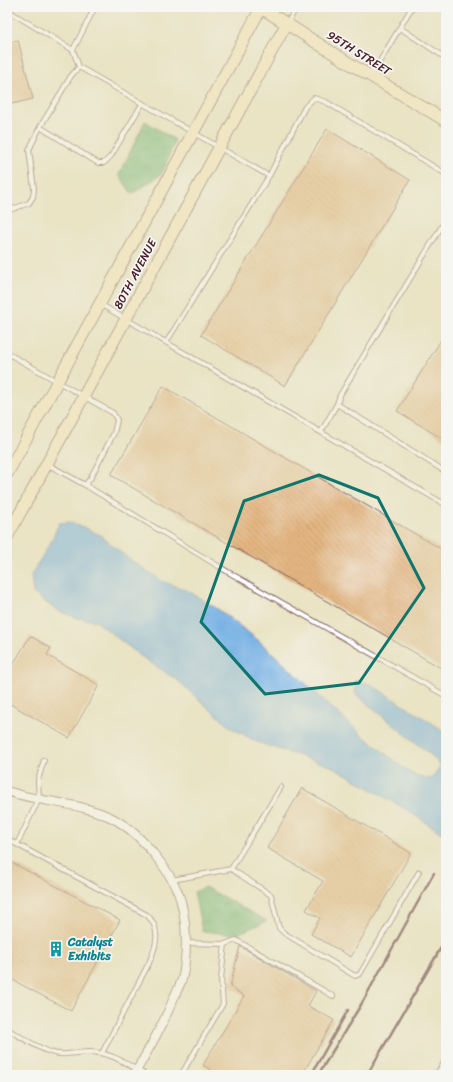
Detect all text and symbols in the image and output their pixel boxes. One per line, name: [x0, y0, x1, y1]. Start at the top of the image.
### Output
street label: 95TH STREET: [322, 24, 397, 82]
street label: 80TH AVENUE: [107, 234, 163, 313]
place label: Catalyst Exhibits: [67, 931, 114, 967]
building icon: Catalyst Exhibits: [47, 940, 65, 958]

